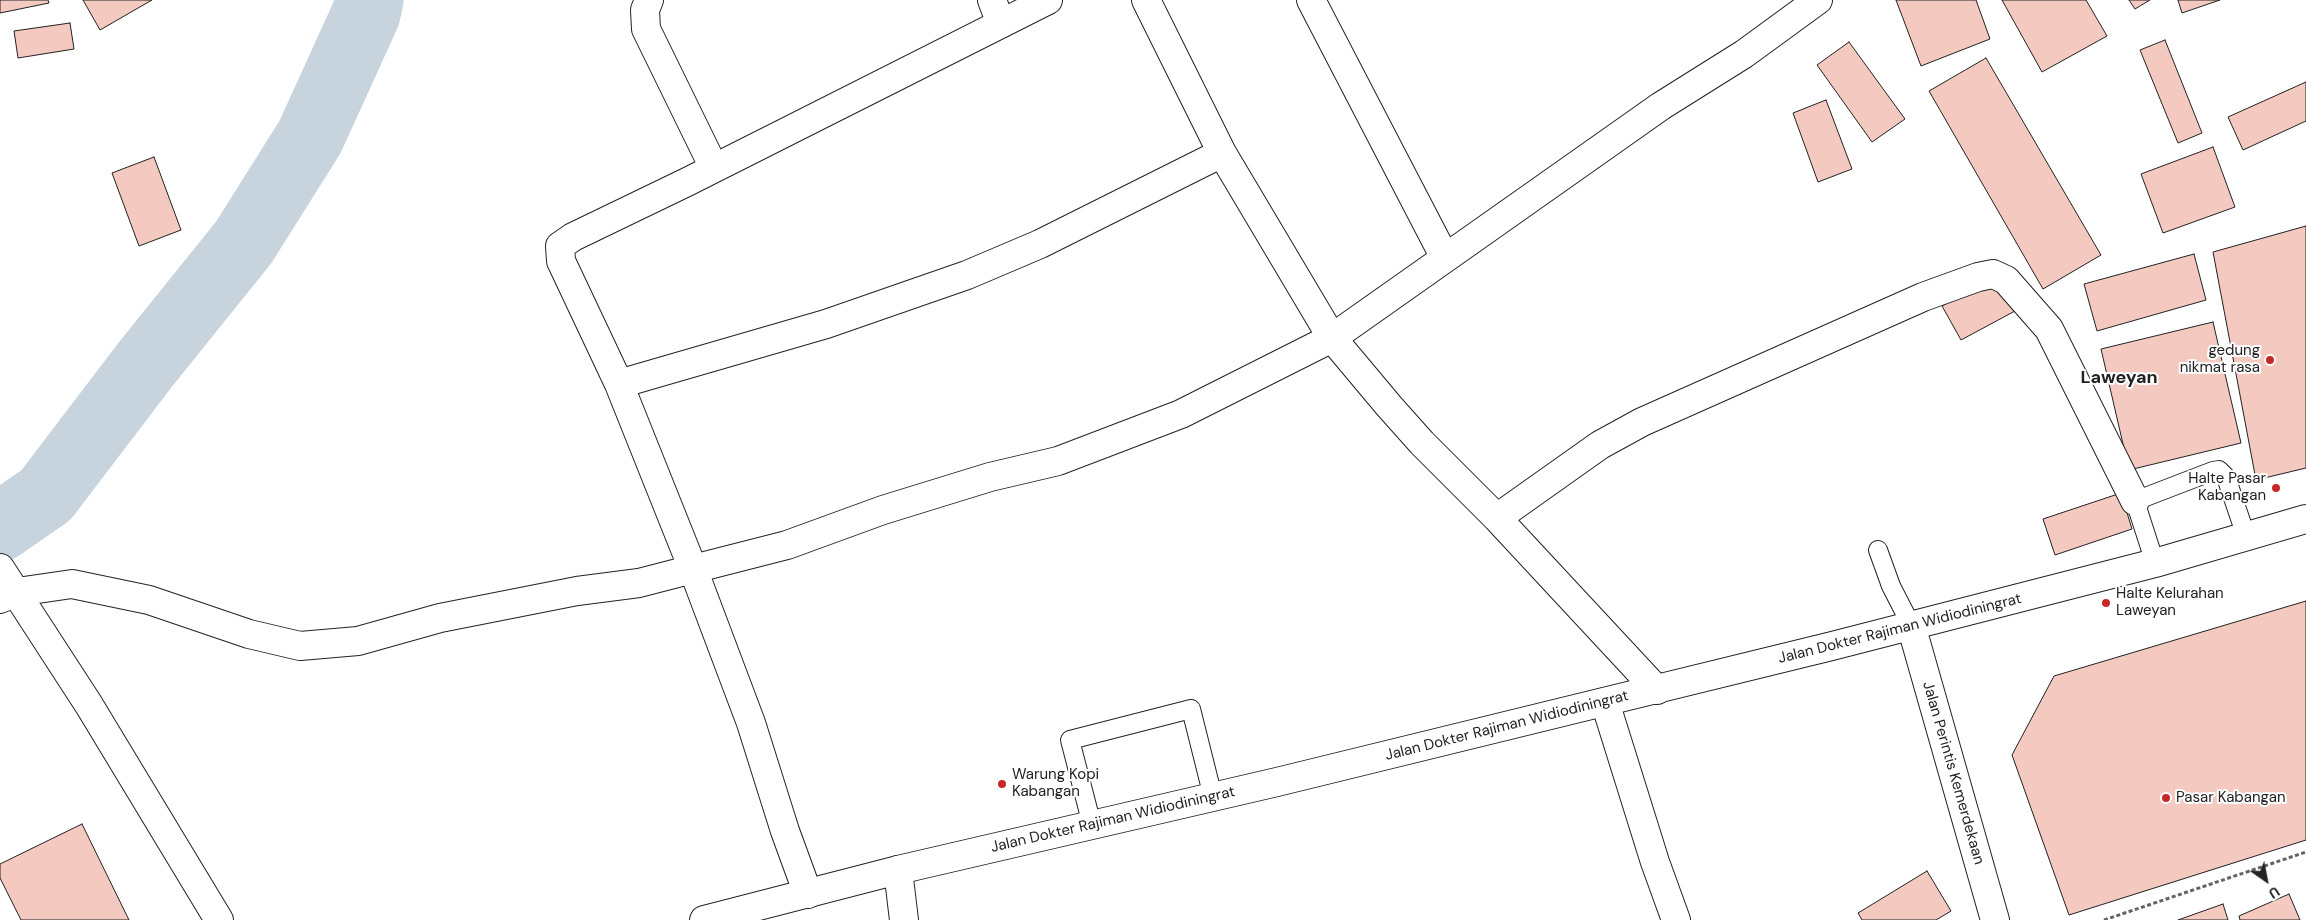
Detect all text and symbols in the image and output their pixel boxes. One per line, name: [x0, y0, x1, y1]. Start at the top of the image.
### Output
place label: gedung nikmat rasa: [2180, 342, 2260, 377]
marker: gedung nikmat rasa: [2264, 354, 2276, 366]
district label: Laweyan: [2080, 367, 2158, 389]
place label: Halte Pasar Kabangan: [2188, 470, 2266, 505]
marker: Halte Pasar Kabangan: [2270, 482, 2282, 494]
place label: Halte Kelurahan Laweyan: [2116, 585, 2224, 620]
street label: Jalan Dokter Rajiman Widiodiningrat: [1776, 590, 2024, 668]
marker: Halte Kelurahan Laweyan: [2100, 597, 2112, 609]
street label: Jalan Perintis Kemerdekaan: [1918, 679, 1988, 867]
street label: Jalan Dokter Rajiman Widiodiningrat: [1383, 687, 1631, 765]
place label: Warung Kopi Kabangan: [1012, 766, 1099, 801]
marker: Warung Kopi Kabangan: [996, 778, 1008, 790]
street label: Jalan Dokter Rajiman Widiodiningrat: [989, 783, 1237, 857]
place label: Pasar Kabangan: [2176, 789, 2286, 807]
marker: Pasar Kabangan: [2160, 792, 2172, 804]
north arrow: [2241, 855, 2291, 905]
text: U: [2265, 882, 2283, 903]

